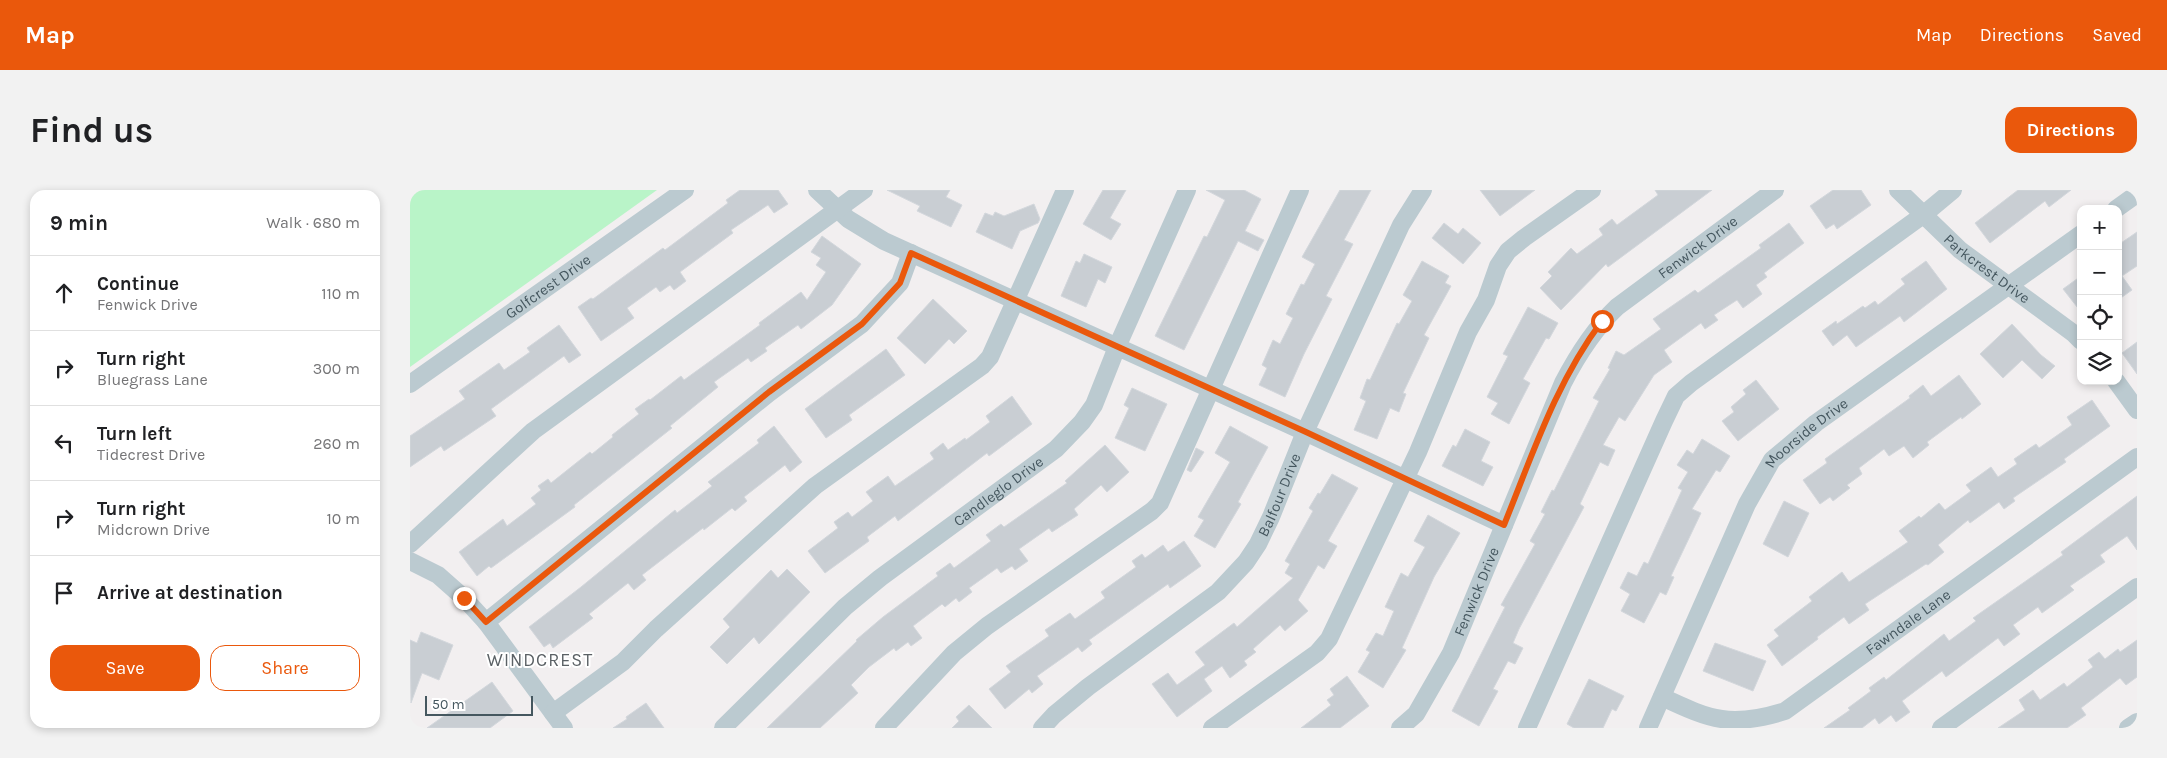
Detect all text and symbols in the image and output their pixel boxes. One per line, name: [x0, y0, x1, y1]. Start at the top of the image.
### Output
text: Map: [25, 21, 75, 49]
text: Map: [1916, 24, 1952, 46]
text: Directions: [1980, 24, 2064, 46]
text: Saved: [2092, 24, 2142, 46]
button: Directions: [2005, 107, 2137, 153]
text: Find us: [30, 110, 153, 151]
map controls: [2077, 205, 2122, 385]
button: +: [2077, 205, 2122, 250]
text: 9 min: [50, 211, 108, 235]
street label: Fenwick Drive: [1654, 212, 1741, 283]
text: Walk · 680 m: [266, 213, 360, 232]
street label: Parkcrest Drive: [1940, 230, 2033, 307]
street label: Golfcrest Drive: [502, 250, 594, 323]
button: −: [2077, 250, 2122, 295]
text: Continue: [97, 273, 179, 295]
icon: ahead: [50, 279, 78, 307]
text: 110 m: [321, 284, 360, 303]
text: Fenwick Drive: [97, 295, 198, 314]
button: locate: [2077, 295, 2122, 340]
route start: [1591, 310, 1614, 333]
button: layers: [2077, 340, 2122, 385]
text: Turn right: [97, 348, 186, 370]
icon: right: [50, 354, 78, 382]
text: 300 m: [313, 359, 360, 378]
text: Bluegrass Lane: [97, 370, 208, 389]
street label: Moorside Drive: [1760, 394, 1851, 471]
text: Turn left: [97, 423, 172, 445]
icon: left: [50, 429, 78, 457]
text: 260 m: [313, 434, 360, 453]
text: Tidecrest Drive: [97, 445, 205, 464]
street label: Balfour Drive: [1254, 451, 1305, 539]
street label: Candleglo Drive: [950, 452, 1047, 530]
text: Turn right: [97, 498, 186, 520]
icon: right: [50, 504, 78, 532]
text: 10 m: [326, 509, 360, 528]
text: Midcrown Drive: [97, 520, 210, 539]
street label: Fenwick Drive: [1450, 545, 1503, 639]
icon: arrive: [50, 579, 78, 607]
text: Arrive at destination: [97, 582, 283, 604]
street label: Fawndale Lane: [1862, 586, 1954, 659]
route end: [453, 587, 476, 610]
button: Save: [50, 645, 200, 691]
button: Share: [210, 645, 360, 691]
district label: WINDCREST: [487, 649, 593, 671]
scale bar: [425, 693, 532, 716]
text: 50 m: [432, 696, 465, 713]

